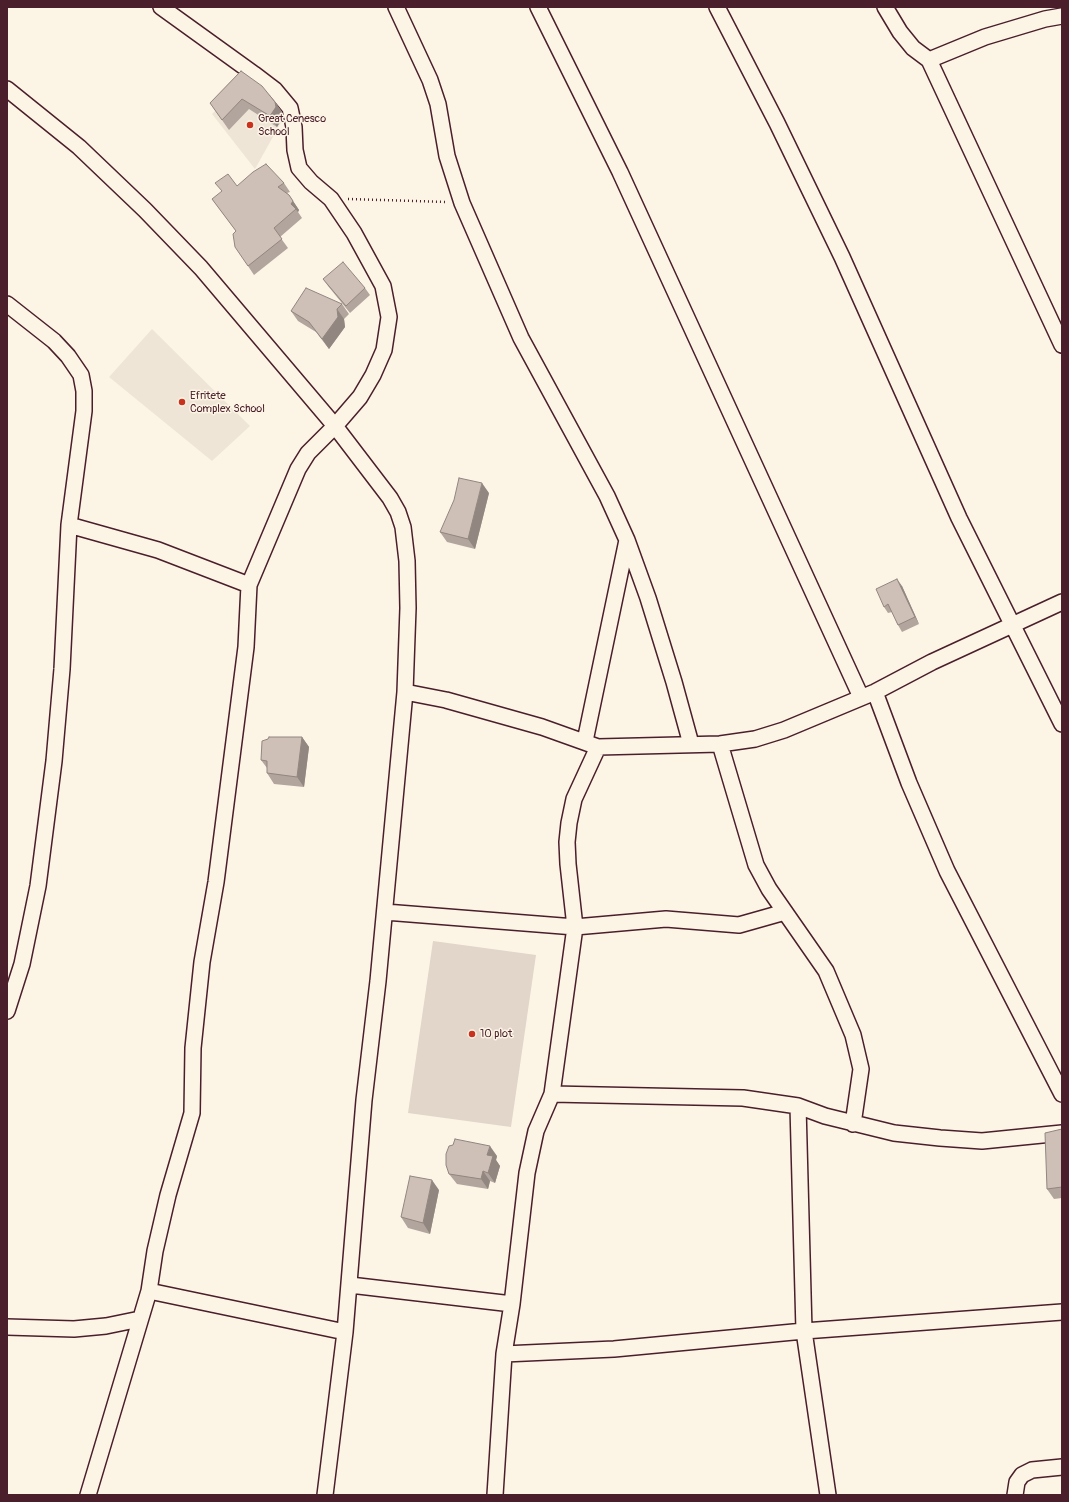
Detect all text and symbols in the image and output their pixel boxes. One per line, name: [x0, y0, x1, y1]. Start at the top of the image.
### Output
place label: Great Cenesco School: [258, 112, 326, 138]
marker: Great Cenesco School: [245, 120, 255, 130]
place label: Efritete Complex School: [190, 389, 265, 415]
marker: Efritete Complex School: [177, 397, 187, 407]
place label: 10 plot: [480, 1027, 512, 1041]
marker: 10 plot: [467, 1029, 477, 1039]

